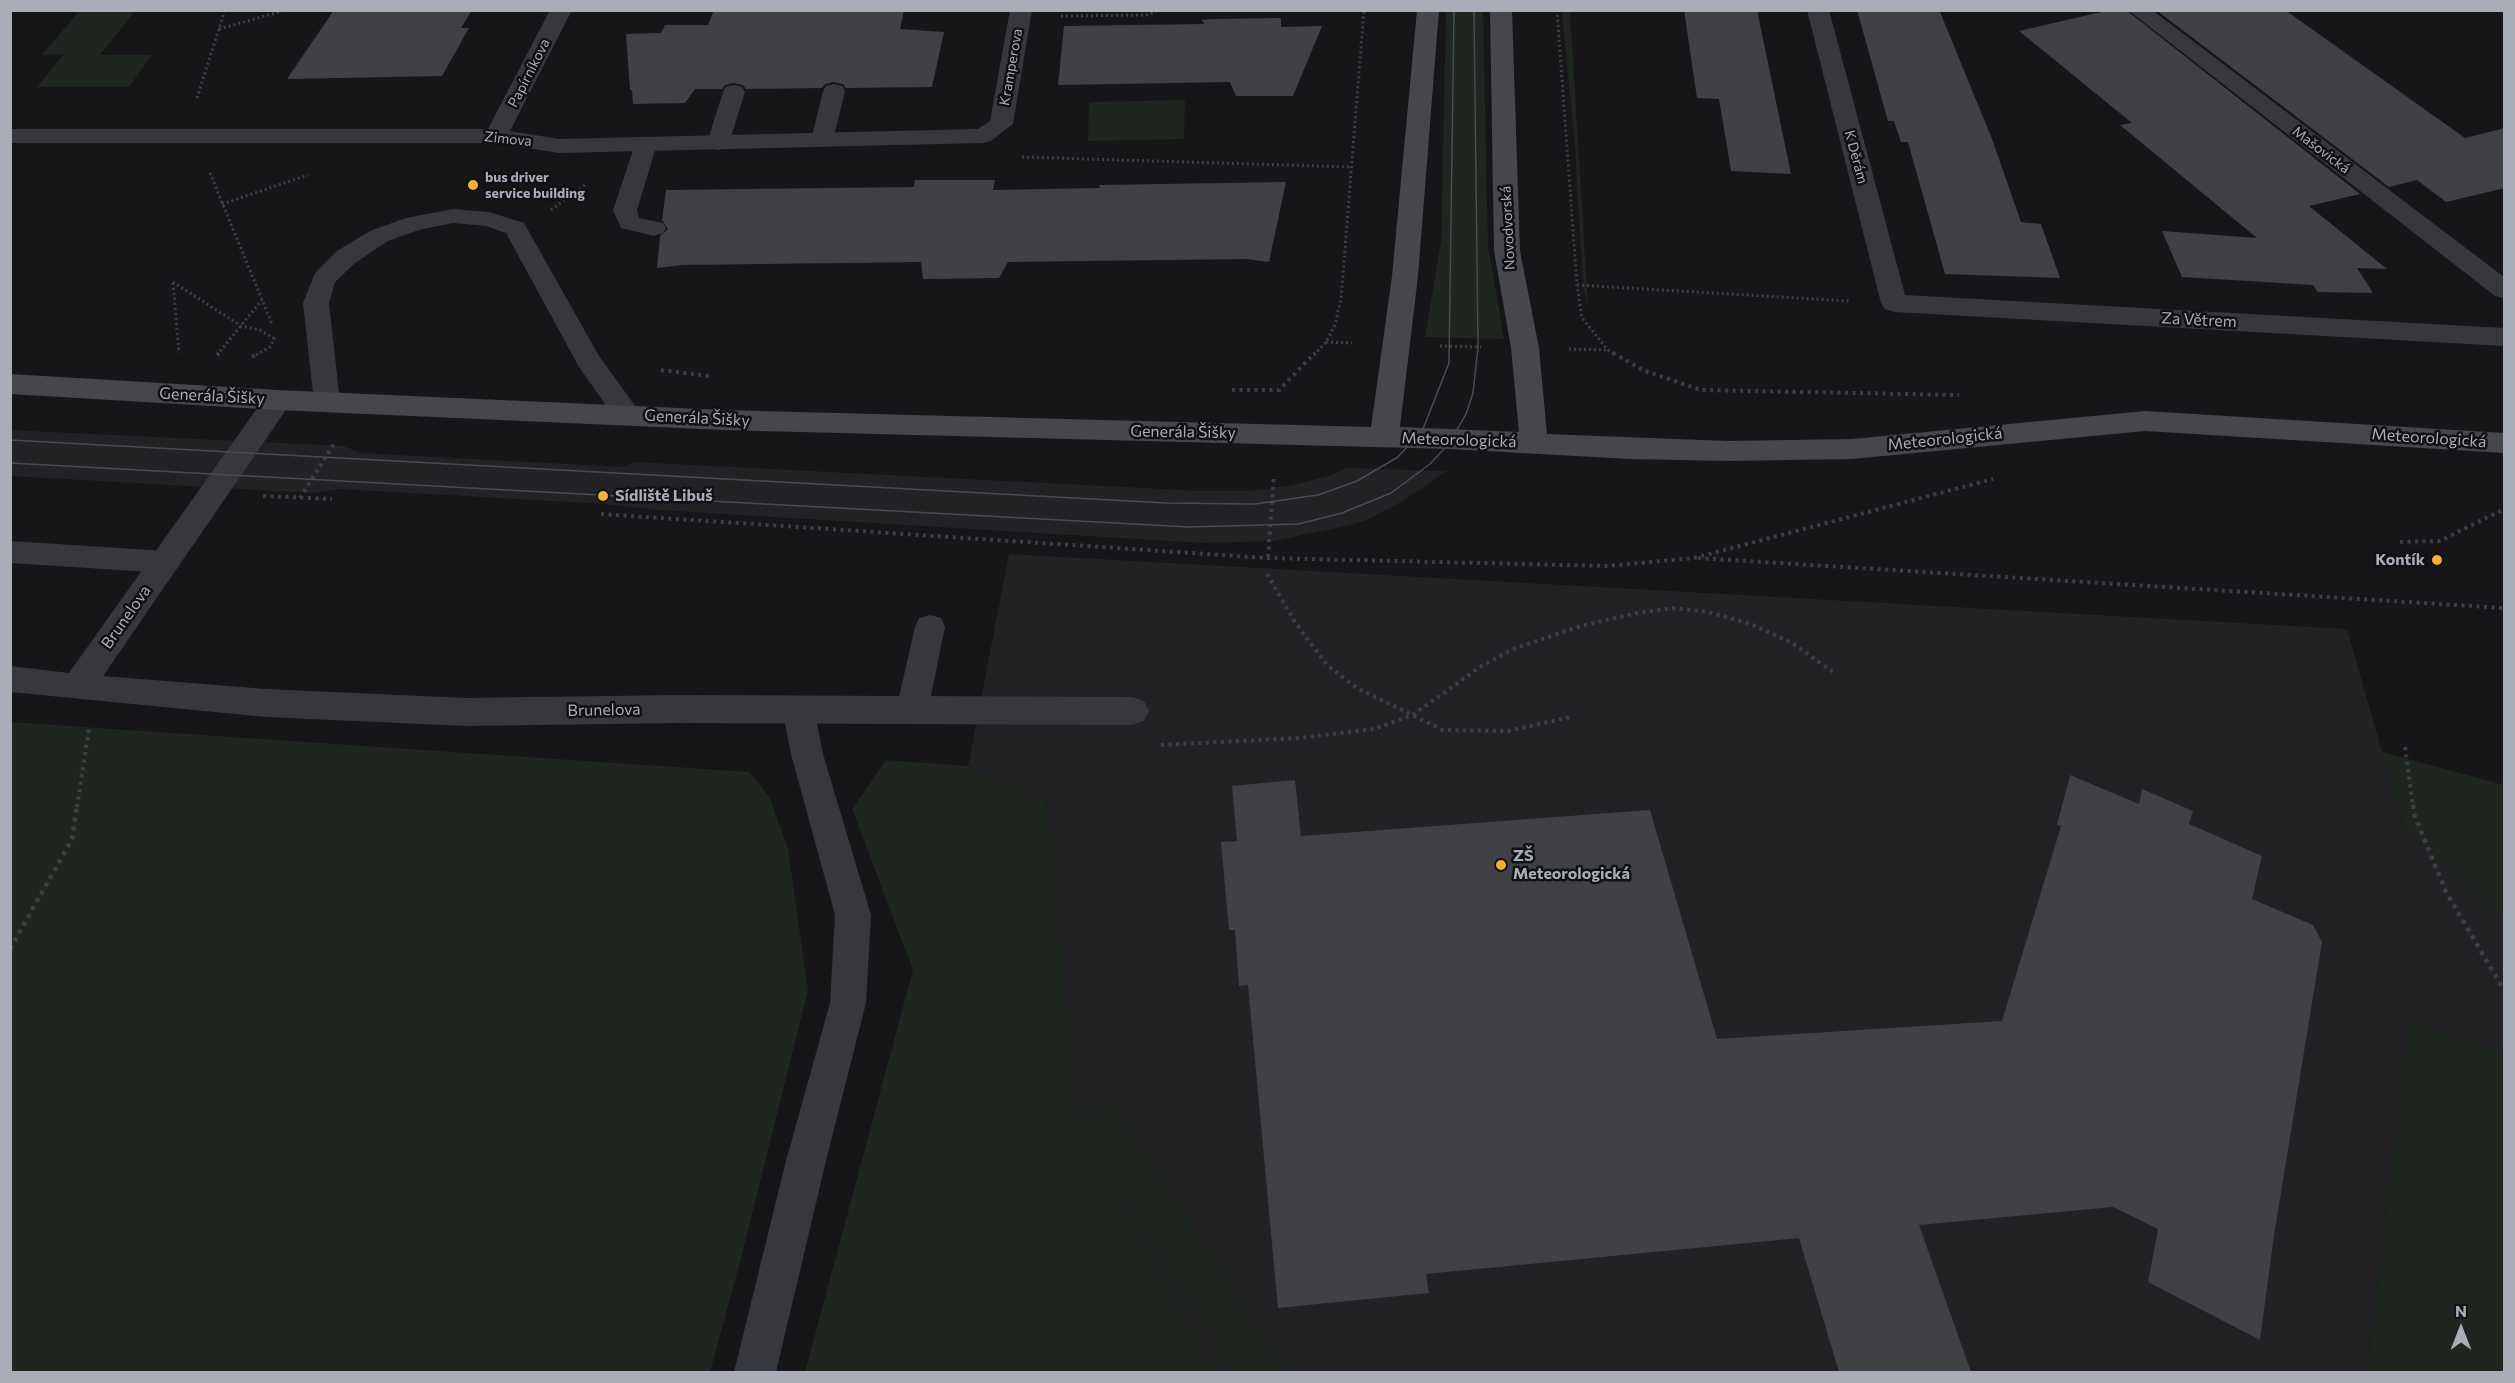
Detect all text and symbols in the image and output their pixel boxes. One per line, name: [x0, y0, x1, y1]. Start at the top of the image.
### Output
street label: Kramperova: [996, 27, 1026, 107]
street label: Papírníkova: [504, 36, 554, 110]
street label: Mašovická: [2289, 123, 2353, 177]
street label: Zimova: [483, 128, 533, 150]
street label: K Děrám: [1841, 128, 1871, 186]
place label: bus driver service building: [485, 169, 585, 202]
marker: bus driver service building: [466, 178, 480, 192]
street label: Novodvorská: [1497, 186, 1519, 270]
street label: Za Větrem: [2161, 308, 2237, 332]
street label: Generála Šišky: [159, 384, 265, 408]
street label: Generála Šišky: [644, 406, 750, 430]
street label: Generála Šišky: [1130, 421, 1236, 443]
street label: Meteorologická: [1887, 423, 2003, 455]
street label: Meteorologická: [2371, 424, 2487, 452]
street label: Meteorologická: [1401, 428, 1517, 452]
place label: Sídliště Libuš: [615, 486, 713, 506]
marker: Sídliště Libuš: [596, 489, 610, 503]
place label: Kontík: [2375, 550, 2425, 570]
marker: Kontík: [2430, 553, 2444, 567]
street label: Brunelova: [97, 582, 155, 652]
street label: Brunelova: [567, 700, 641, 720]
place label: ZŠ Meteorologická: [1513, 846, 1630, 884]
marker: ZŠ Meteorologická: [1494, 858, 1508, 872]
north arrow: [2431, 1299, 2491, 1359]
text: N: [2455, 1301, 2467, 1320]

